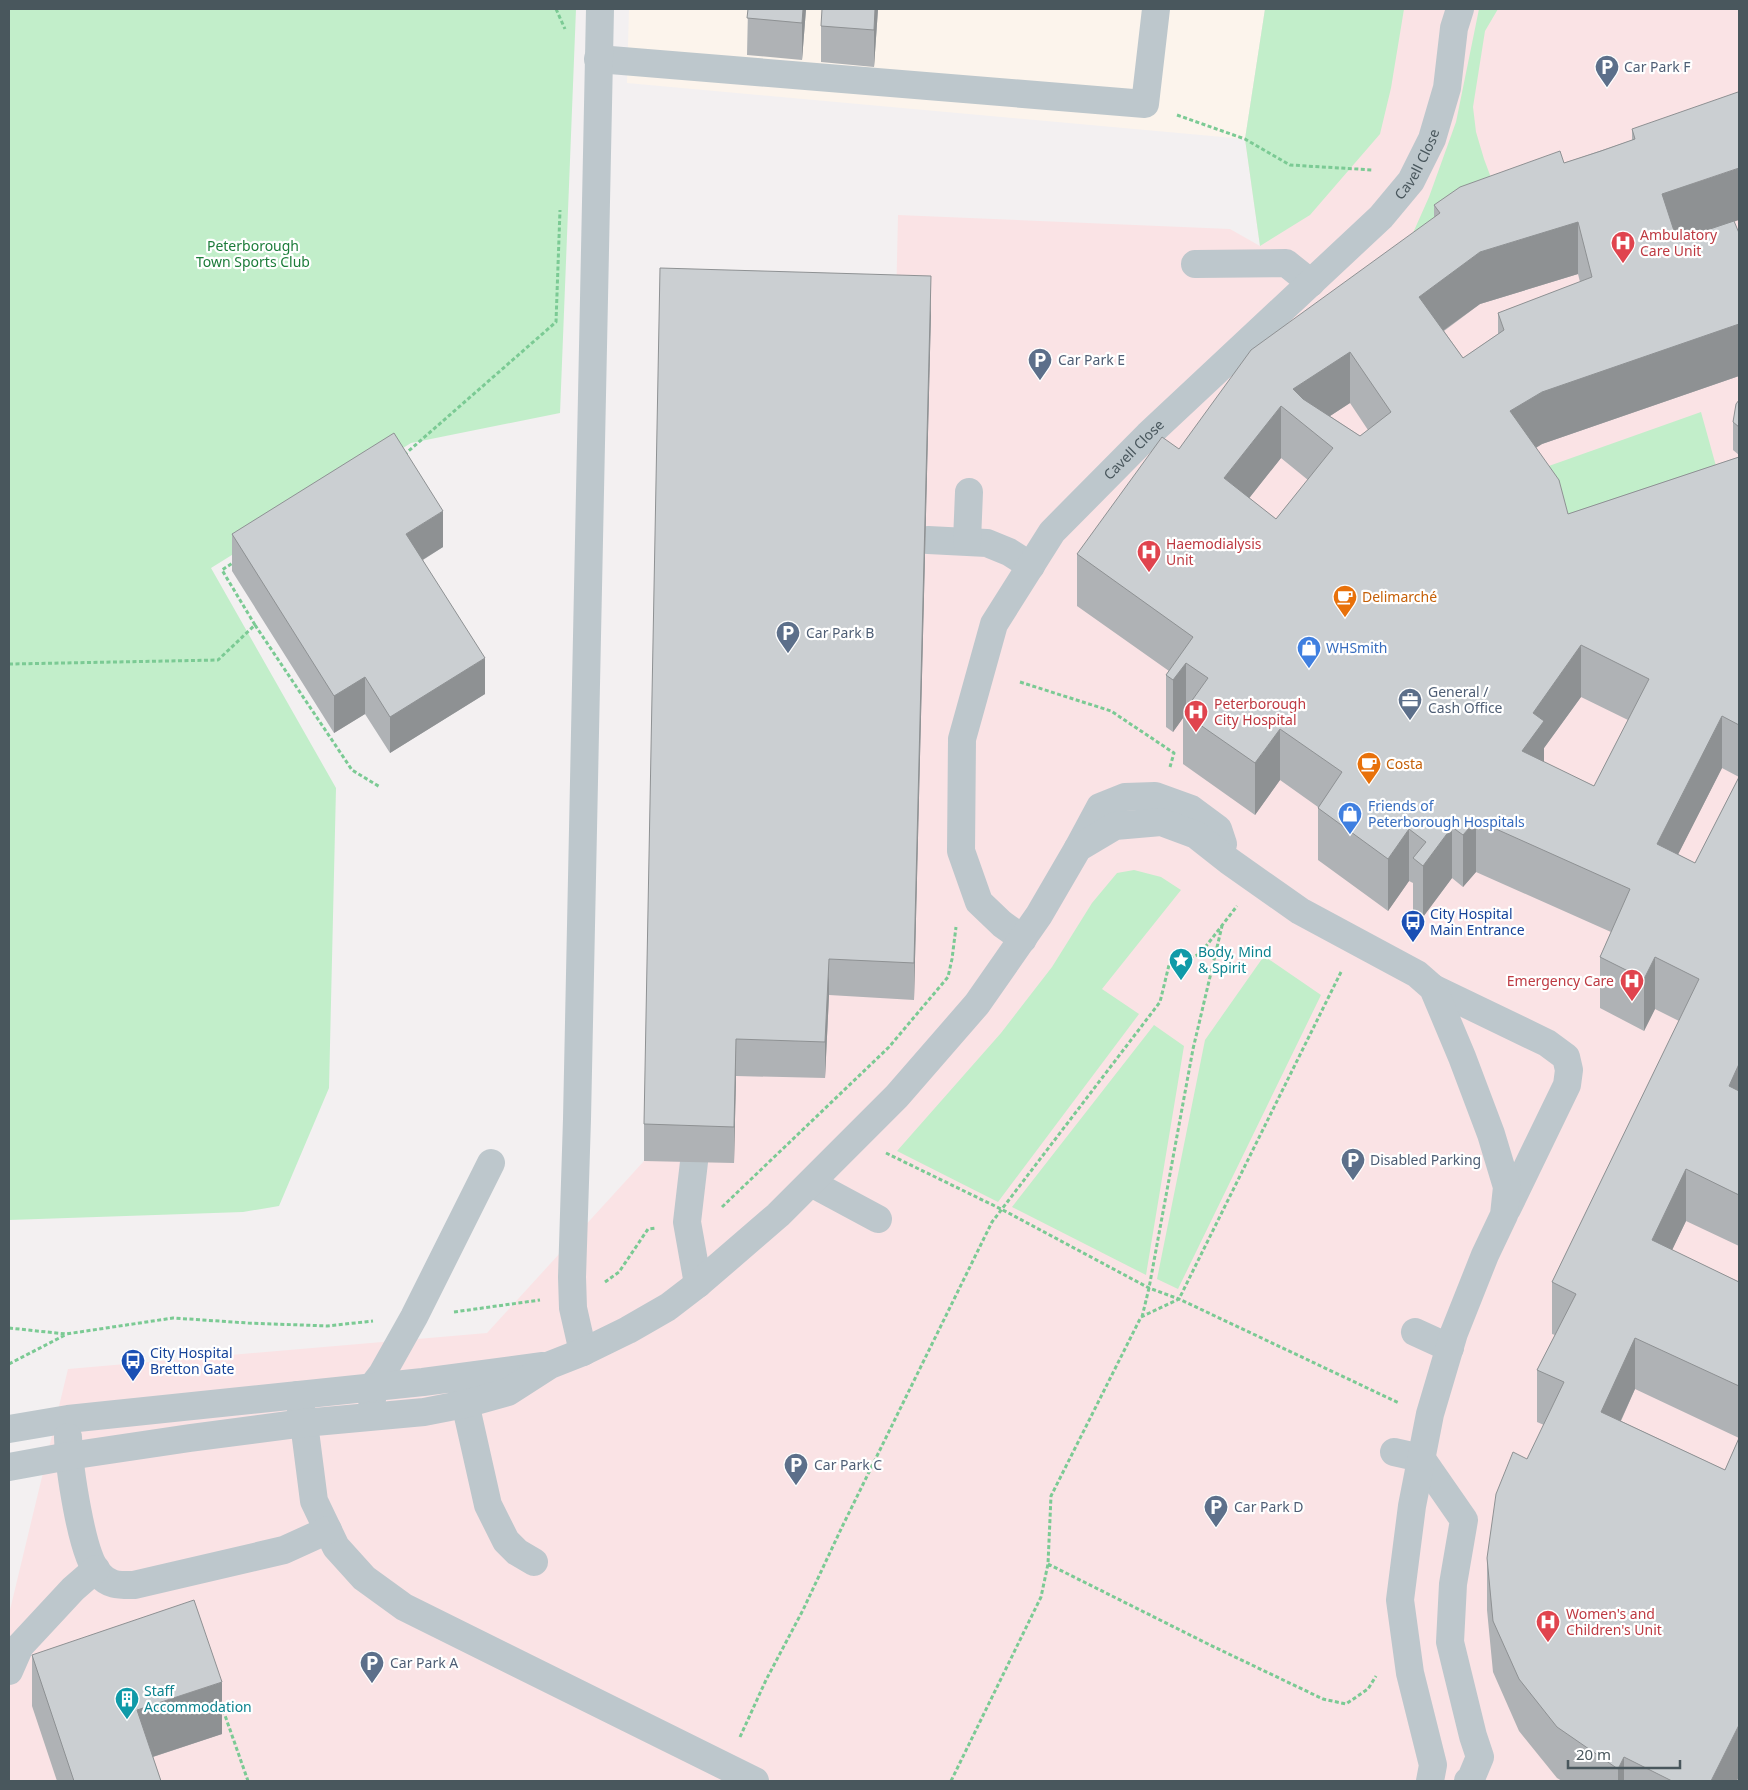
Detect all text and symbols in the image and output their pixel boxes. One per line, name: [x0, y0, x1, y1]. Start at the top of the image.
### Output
parking icon: Car Park F: [1594, 54, 1620, 88]
place label: Car Park F: [1624, 57, 1691, 76]
street label: Cavell Close: [1390, 127, 1443, 203]
place label: Ambulatory Care Unit: [1640, 225, 1718, 260]
hospital icon: Ambulatory Care Unit: [1610, 230, 1636, 264]
park label: Peterborough Town Sports Club: [196, 236, 310, 271]
parking icon: Car Park E: [1027, 347, 1053, 381]
place label: Car Park E: [1058, 350, 1125, 369]
street label: Cavell Close: [1099, 415, 1168, 484]
place label: Haemodialysis Unit: [1166, 534, 1262, 569]
hospital icon: Haemodialysis Unit: [1136, 539, 1162, 573]
cafe icon: Delimarché: [1332, 584, 1358, 618]
place label: Delimarché: [1362, 587, 1437, 606]
parking icon: Car Park B: [775, 620, 801, 654]
place label: Car Park B: [806, 623, 874, 642]
shop icon: WHSmith: [1296, 635, 1322, 669]
place label: WHSmith: [1326, 638, 1388, 657]
place label: General / Cash Office: [1428, 682, 1503, 717]
office icon: General / Cash Office: [1397, 687, 1423, 721]
place label: Peterborough City Hospital: [1214, 694, 1306, 729]
hospital icon: Peterborough City Hospital: [1183, 699, 1209, 733]
cafe icon: Costa: [1356, 751, 1382, 785]
place label: Costa: [1386, 754, 1423, 773]
place label: Friends of Peterborough Hospitals: [1368, 796, 1525, 831]
shop icon: Friends of Peterborough Hospitals: [1337, 801, 1363, 835]
place label: City Hospital Main Entrance: [1430, 904, 1525, 939]
bus stop icon: City Hospital Main Entrance: [1400, 909, 1426, 943]
place label: Body, Mind & Spirit: [1198, 942, 1272, 977]
place icon: Body, Mind & Spirit: [1168, 947, 1194, 981]
hospital icon: Emergency Care: [1619, 968, 1645, 1002]
place label: Emergency Care: [1507, 971, 1614, 990]
parking icon: Disabled Parking: [1340, 1147, 1366, 1181]
place label: Disabled Parking: [1370, 1150, 1481, 1169]
place label: City Hospital Bretton Gate: [150, 1343, 234, 1378]
bus stop icon: City Hospital Bretton Gate: [120, 1348, 146, 1382]
parking icon: Car Park C: [783, 1452, 809, 1486]
place label: Car Park C: [814, 1455, 882, 1474]
parking icon: Car Park D: [1203, 1494, 1229, 1528]
place label: Car Park D: [1234, 1497, 1304, 1516]
place label: Women's and Children's Unit: [1566, 1604, 1662, 1639]
hospital icon: Women's and Children's Unit: [1535, 1609, 1561, 1643]
parking icon: Car Park A: [359, 1650, 385, 1684]
place label: Car Park A: [390, 1653, 458, 1672]
place label: Staff Accommodation: [144, 1681, 252, 1716]
building icon: Staff Accommodation: [114, 1686, 140, 1720]
scale bar: [1568, 1738, 1680, 1770]
text: 20 m: [1576, 1744, 1611, 1764]

